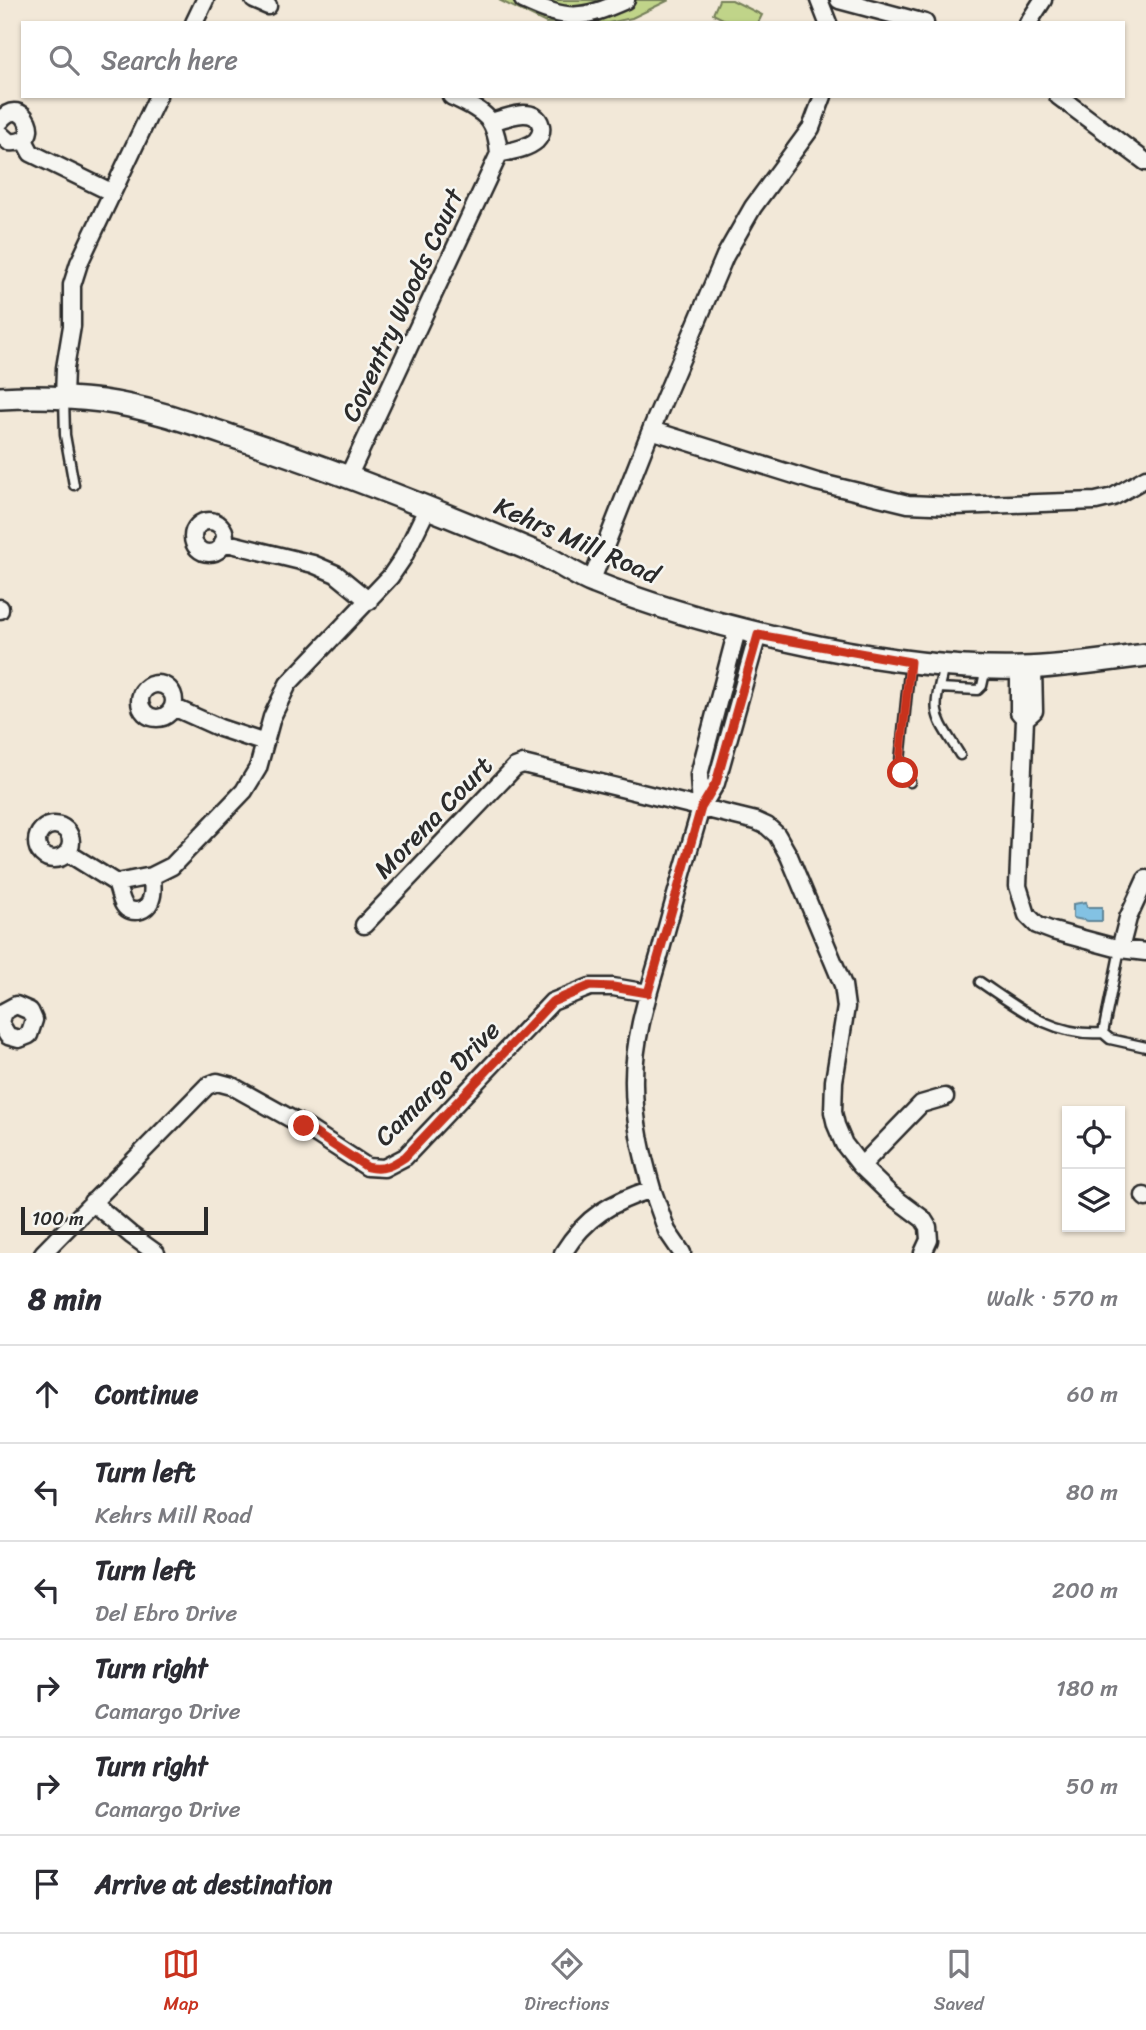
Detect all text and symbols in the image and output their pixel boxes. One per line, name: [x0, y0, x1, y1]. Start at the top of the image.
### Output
search box: [21, 21, 1125, 98]
text: Search here: [101, 37, 238, 83]
icon: search: [45, 41, 83, 79]
street label: Coventry Woods Court: [328, 179, 477, 430]
street label: Kehrs Mill Road: [487, 483, 669, 598]
street label: Morena Court: [362, 744, 504, 890]
route start: [887, 757, 918, 788]
street label: Camargo Drive: [363, 1009, 511, 1157]
map controls: [1062, 1106, 1125, 1232]
button: locate: [1062, 1106, 1125, 1169]
route end: [288, 1110, 319, 1141]
button: layers: [1062, 1169, 1125, 1232]
text: 100 m: [32, 1202, 84, 1235]
scale bar: [21, 1204, 208, 1236]
text: 8 min: [28, 1272, 101, 1326]
text: Walk · 570 m: [986, 1278, 1118, 1319]
text: Continue: [95, 1371, 198, 1417]
text: 60 m: [1067, 1374, 1118, 1415]
icon: ahead: [28, 1375, 66, 1413]
text: Turn left: [95, 1449, 195, 1495]
text: 80 m: [1066, 1472, 1118, 1513]
icon: left: [28, 1473, 66, 1511]
text: Kehrs Mill Road: [95, 1495, 252, 1536]
text: Turn left: [95, 1547, 195, 1593]
text: 200 m: [1052, 1570, 1118, 1611]
icon: left: [28, 1571, 66, 1609]
text: Del Ebro Drive: [95, 1593, 237, 1634]
text: Turn right: [95, 1645, 208, 1691]
text: 180 m: [1056, 1668, 1118, 1709]
icon: right: [28, 1669, 66, 1707]
text: Camargo Drive: [95, 1691, 241, 1732]
text: Turn right: [95, 1743, 208, 1789]
text: 50 m: [1066, 1766, 1118, 1807]
icon: right: [28, 1767, 66, 1805]
text: Camargo Drive: [95, 1789, 241, 1830]
text: Arrive at destination: [95, 1861, 332, 1907]
icon: arrive: [28, 1865, 66, 1903]
tab: Map: [162, 1945, 200, 2020]
tab: Directions: [524, 1945, 610, 2020]
tab: Saved: [934, 1945, 984, 2020]

